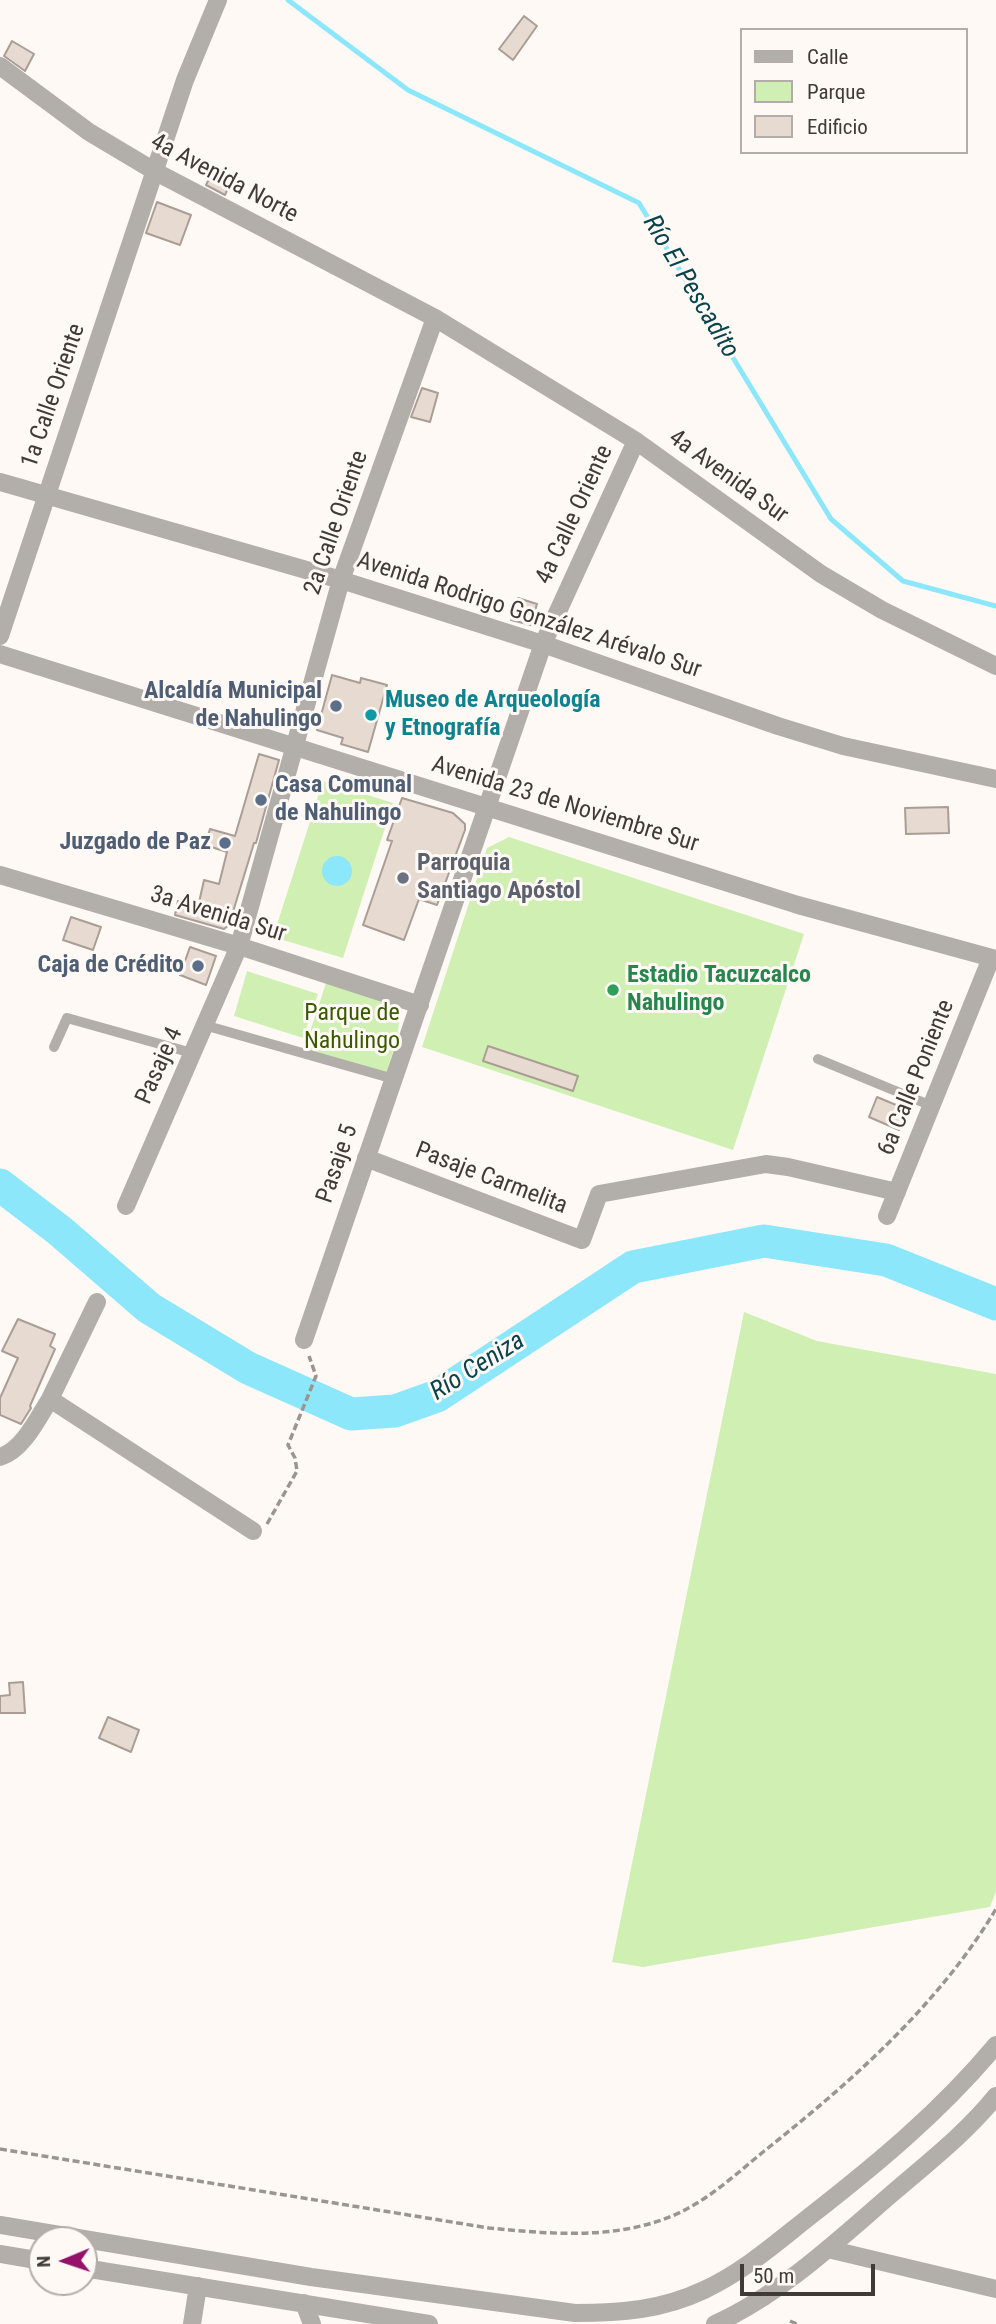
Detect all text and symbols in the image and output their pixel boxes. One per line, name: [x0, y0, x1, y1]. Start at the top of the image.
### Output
legend: [740, 28, 968, 154]
text: Calle: [807, 45, 848, 69]
text: Parque: [807, 80, 865, 104]
text: Edificio: [807, 115, 868, 139]
street label: 4a Avenida Norte: [145, 128, 303, 230]
water label: Río El Pescadito: [635, 210, 745, 364]
street label: 1a Calle Oriente: [16, 320, 92, 472]
street label: 4a Avenida Sur: [663, 424, 793, 530]
street label: 4a Calle Oriente: [530, 441, 620, 589]
street label: 2a Calle Oriente: [299, 447, 375, 599]
street label: Avenida Rodrigo González Arévalo Sur: [353, 547, 705, 685]
place label: Alcaldía Municipal de Nahulingo: [144, 678, 322, 734]
place label: Museo de Arqueología y Etnografía: [385, 687, 601, 743]
marker: Alcaldía Municipal de Nahulingo: [328, 698, 344, 714]
marker: Museo de Arqueología y Etnografía: [363, 707, 379, 723]
street label: Avenida 23 de Noviembre Sur: [428, 751, 702, 859]
place label: Casa Comunal de Nahulingo: [275, 772, 412, 828]
marker: Casa Comunal de Nahulingo: [253, 792, 269, 808]
place label: Juzgado de Paz: [59, 829, 211, 857]
marker: Juzgado de Paz: [217, 835, 233, 851]
place label: Parroquia Santiago Apóstol: [417, 850, 581, 906]
marker: Parroquia Santiago Apóstol: [395, 870, 411, 886]
street label: 3a Avenida Sur: [146, 881, 290, 949]
place label: Caja de Crédito: [38, 952, 184, 980]
marker: Caja de Crédito: [190, 958, 206, 974]
place label: Estadio Tacuzcalco Nahulingo: [627, 962, 811, 1018]
marker: Estadio Tacuzcalco Nahulingo: [605, 982, 621, 998]
street label: 6a Calle Poniente: [873, 996, 961, 1160]
park label: Parque de Nahulingo: [304, 1000, 400, 1056]
street label: Pasaje 4: [130, 1023, 190, 1109]
street label: Pasaje 5: [311, 1121, 365, 1207]
street label: Pasaje Carmelita: [411, 1137, 571, 1221]
water label: Río Ceniza: [425, 1326, 531, 1408]
north arrow: [28, 2226, 98, 2296]
scale bar: [744, 2250, 879, 2294]
text: N: [32, 2255, 55, 2268]
text: 50 m: [753, 2264, 794, 2288]

